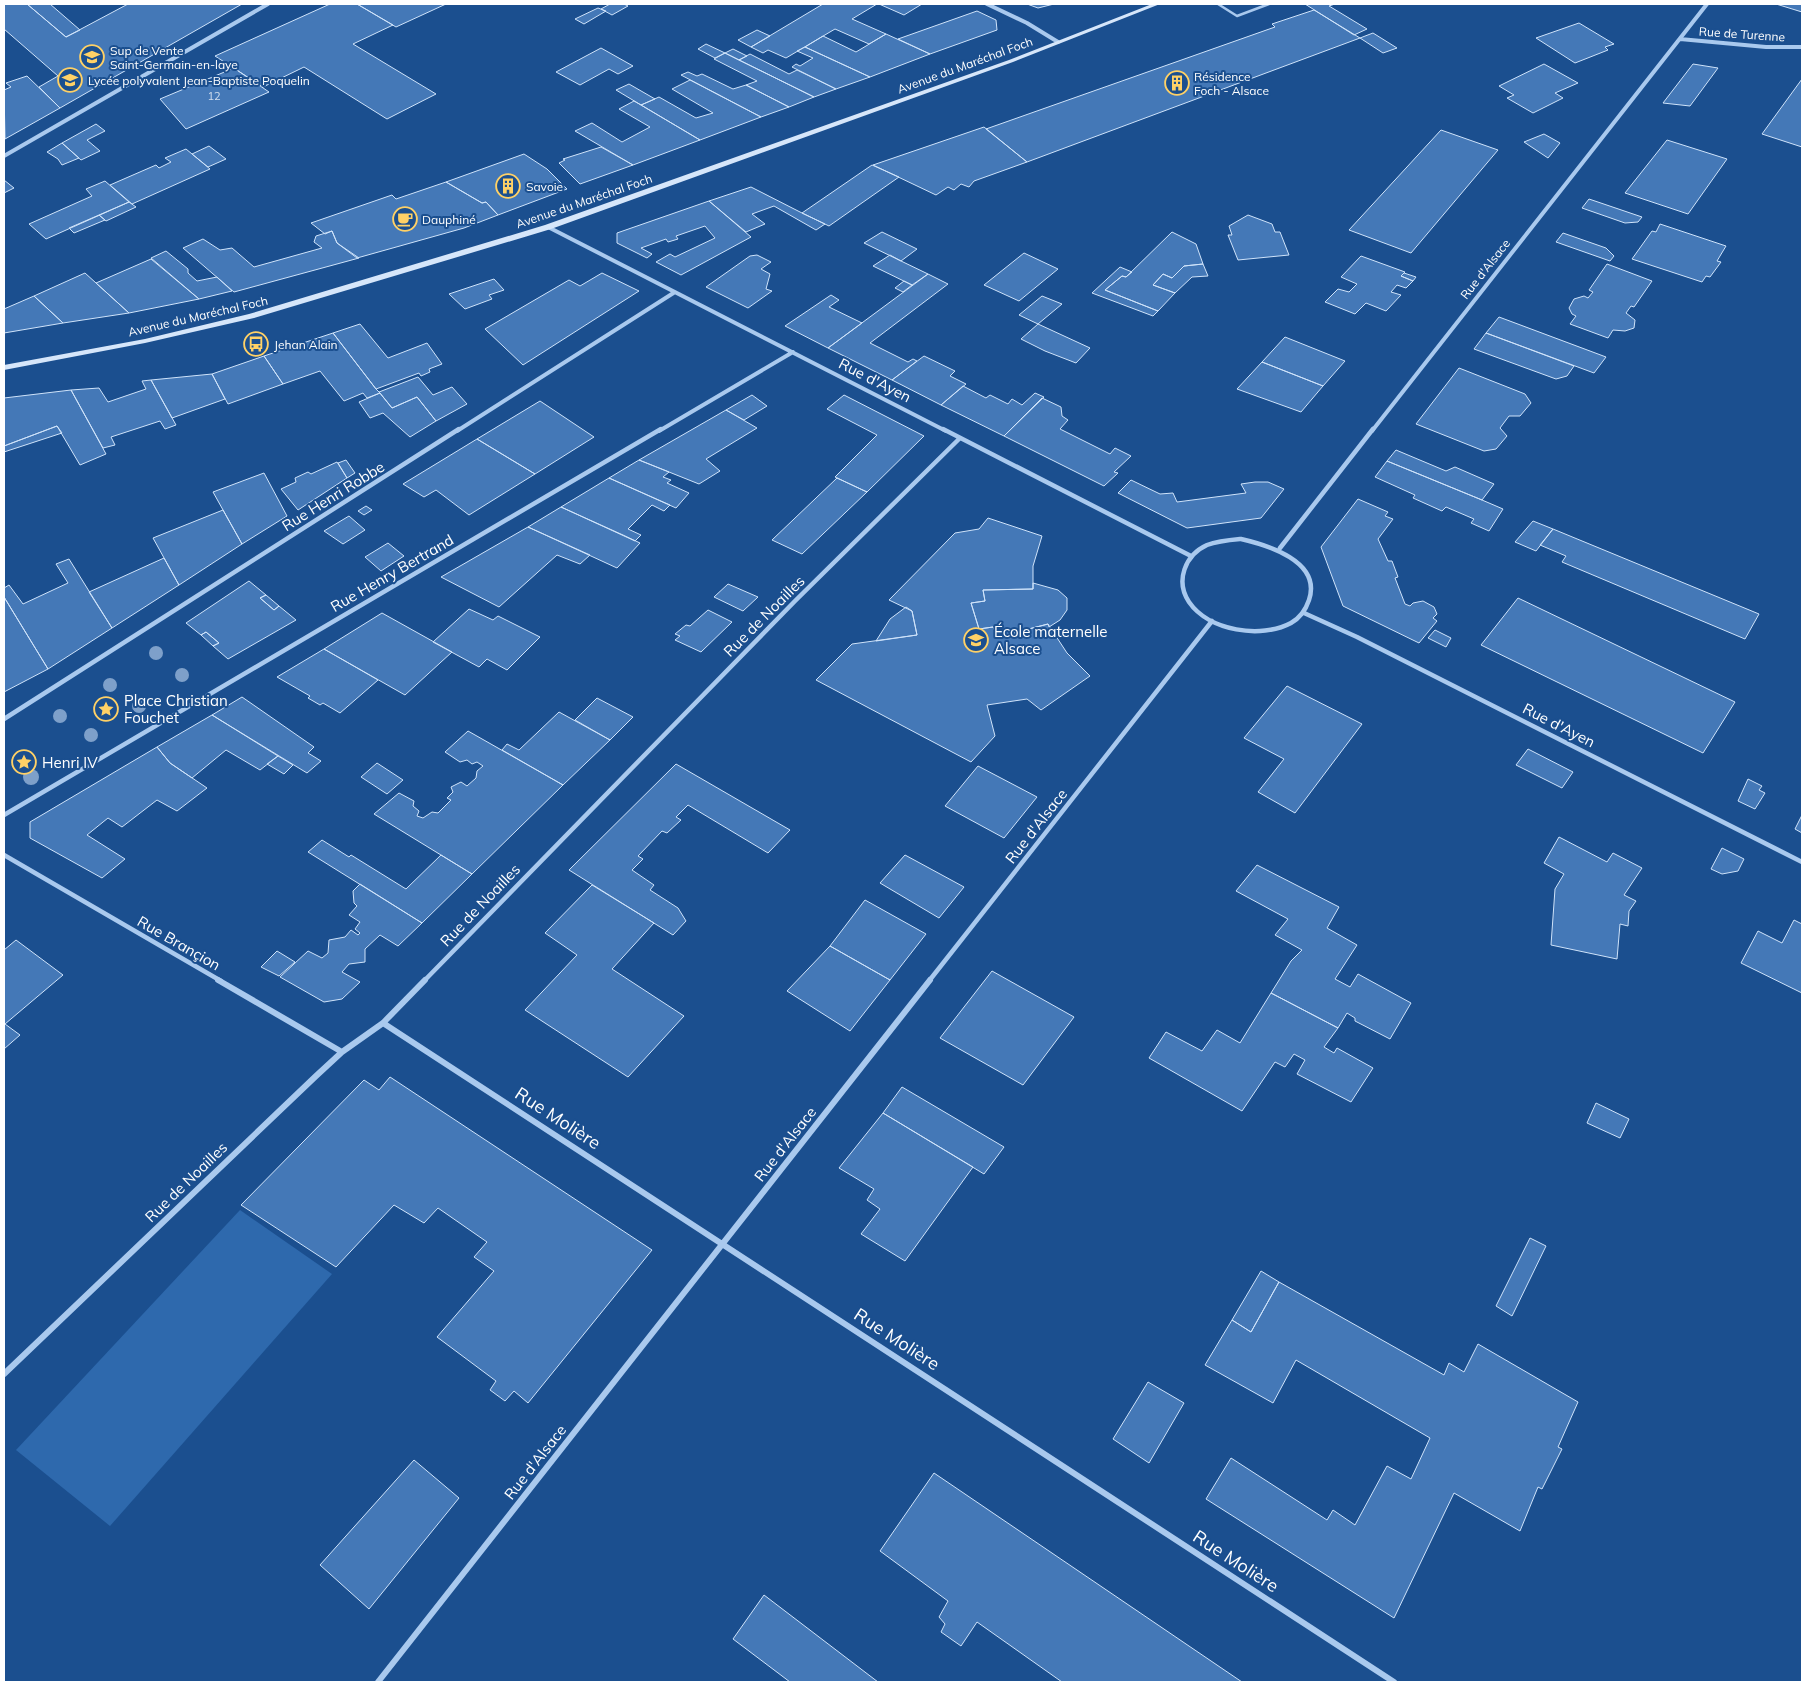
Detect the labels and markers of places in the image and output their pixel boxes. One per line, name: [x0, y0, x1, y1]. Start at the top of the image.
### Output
place label: Sup de Vente Saint-Germain-en-laye: [110, 43, 238, 72]
school or university icon: Sup de Vente Saint-Germain-en-laye: [79, 44, 105, 70]
school or university icon: Lycée polyvalent Jean-Baptiste Poquelin: [57, 67, 83, 93]
place label: Résidence Foch - Alsace: [1194, 69, 1269, 98]
building icon: Résidence Foch - Alsace: [1164, 70, 1190, 96]
place label: Lycée polyvalent Jean-Baptiste Poquelin: [88, 73, 310, 88]
building icon: Savoie: [495, 173, 521, 199]
place label: Savoie: [526, 179, 563, 194]
cafe icon: Dauphiné: [392, 206, 418, 232]
place label: Dauphiné: [422, 212, 476, 227]
bus stop icon: Jehan Alain: [243, 331, 269, 357]
place label: Jehan Alain: [274, 337, 338, 352]
place label: École maternelle Alsace: [994, 622, 1107, 658]
school or university icon: École maternelle Alsace: [963, 627, 989, 653]
place label: Place Christian Fouchet: [124, 691, 228, 727]
place icon: Place Christian Fouchet: [93, 696, 119, 722]
place icon: Henri IV: [11, 749, 37, 775]
place label: Henri IV: [42, 753, 98, 772]

